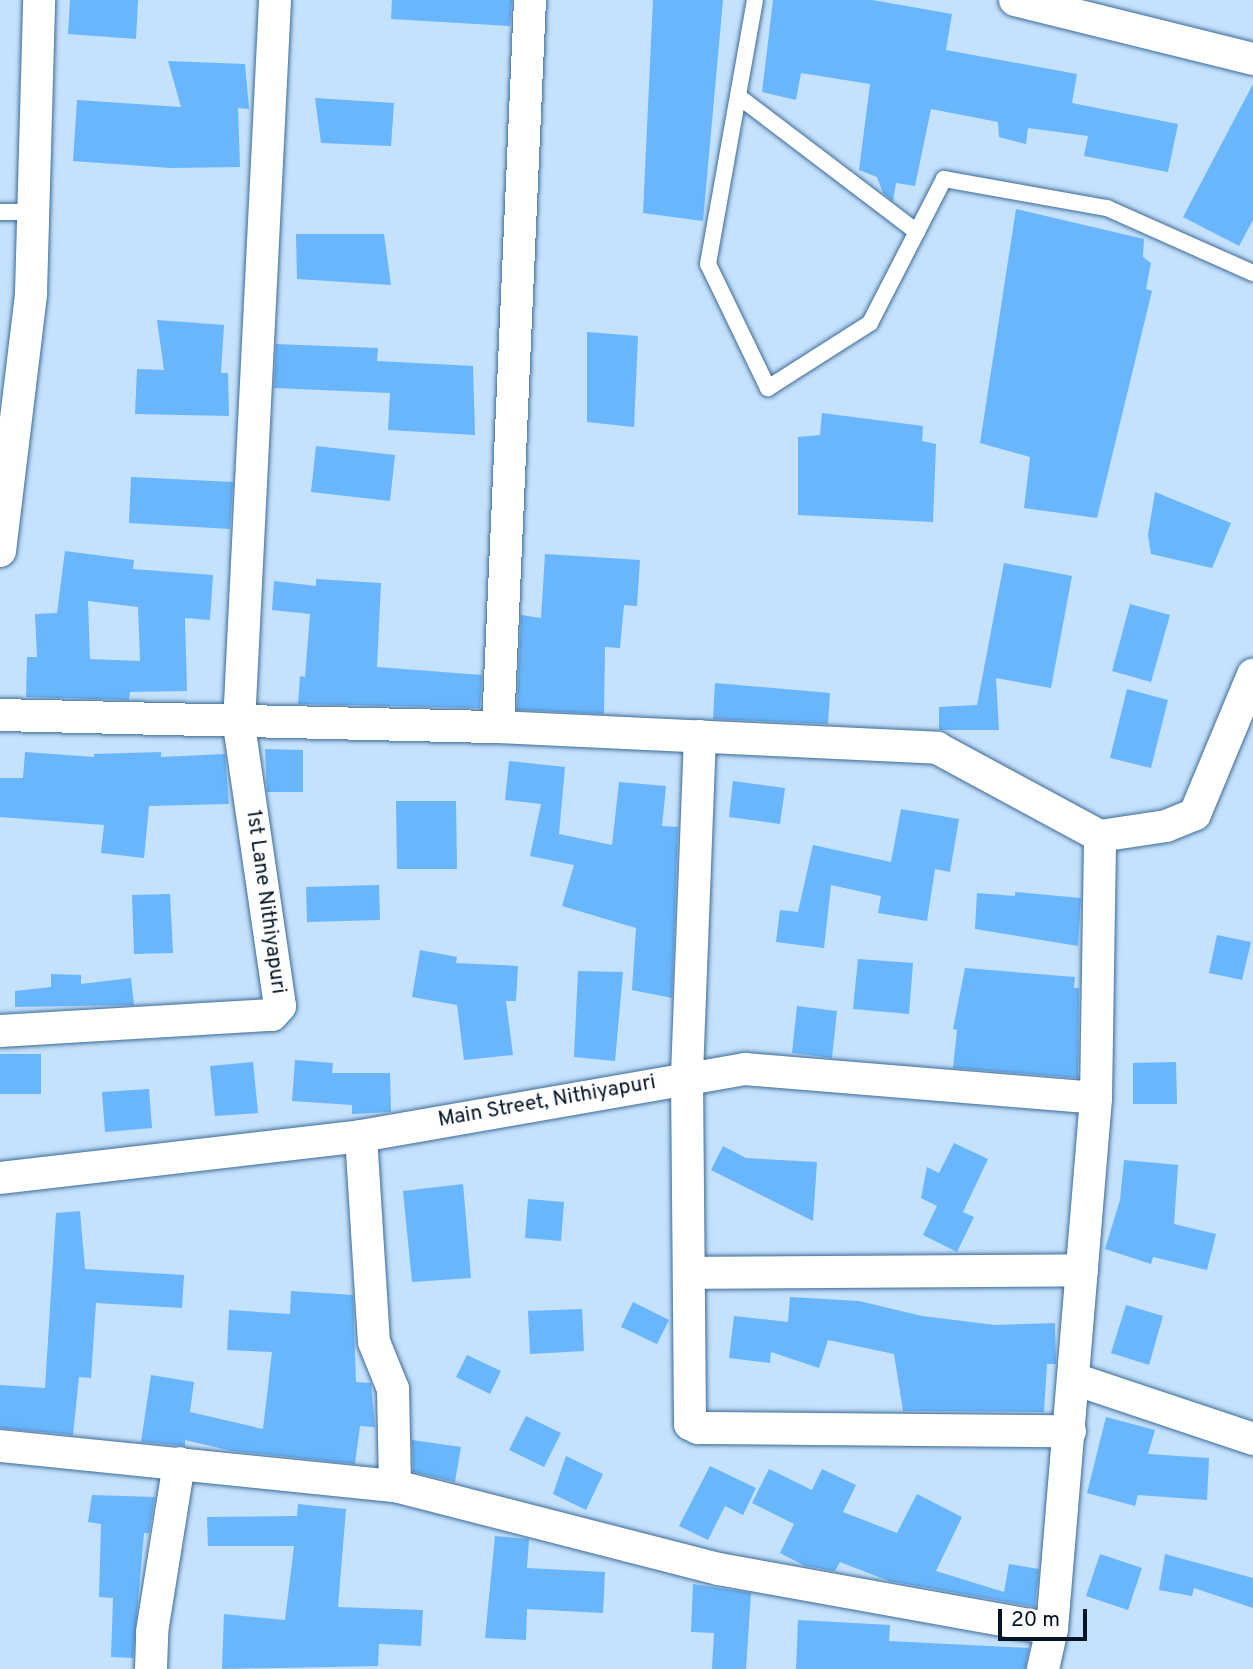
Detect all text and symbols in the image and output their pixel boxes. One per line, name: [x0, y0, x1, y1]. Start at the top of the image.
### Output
street label: 1st Lane Nithiyapuri: [240, 808, 290, 996]
street label: Main Street, Nithiyapuri: [436, 1070, 658, 1134]
scale bar: [1001, 1596, 1090, 1640]
text: 20 m: [1011, 1607, 1060, 1634]

